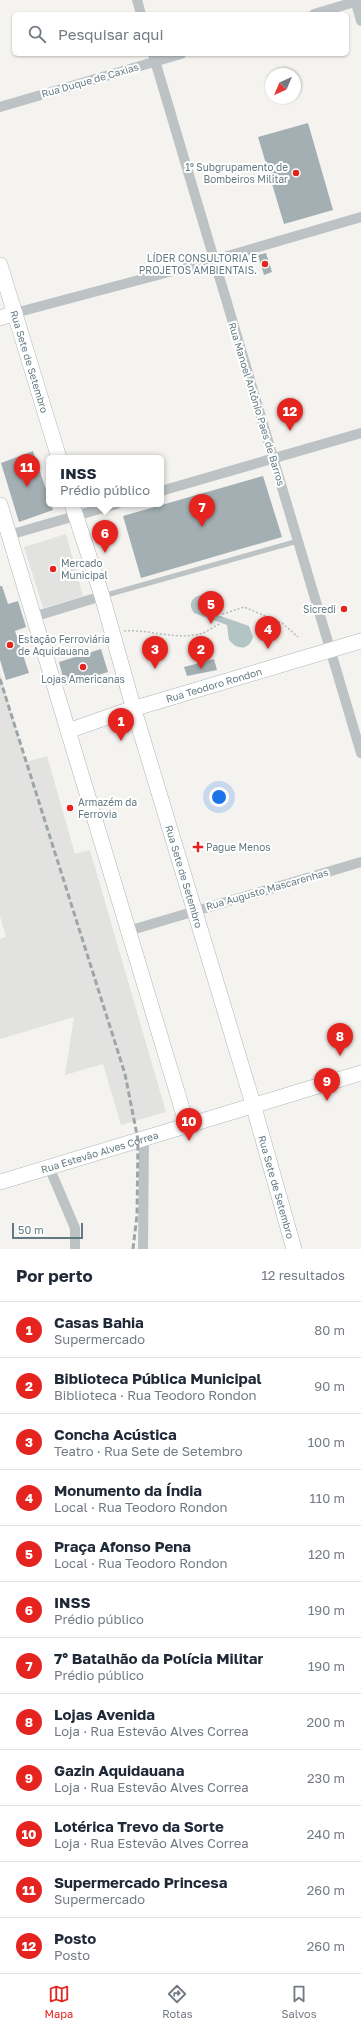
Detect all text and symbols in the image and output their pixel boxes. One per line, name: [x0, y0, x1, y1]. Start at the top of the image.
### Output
search box: [12, 12, 349, 56]
icon: search: [26, 23, 48, 45]
text: Pesquisar aqui: [58, 25, 163, 43]
street label: Rua Duque de Caxias: [40, 60, 140, 100]
north arrow: [265, 68, 301, 104]
place label: 1º Subgrupamento de Bombeiros Militar: [185, 161, 288, 185]
marker: 1º Subgrupamento de Bombeiros Militar: [291, 168, 301, 178]
place label: LÍDER CONSULTORIA E PROJETOS AMBIENTAIS.: [139, 252, 257, 276]
marker: LÍDER CONSULTORIA E PROJETOS AMBIENTAIS.: [260, 259, 270, 269]
street label: Rua Sete de Setembro: [8, 309, 51, 414]
street label: Rua Manoel Antônio Paes de Barros: [226, 321, 288, 487]
pin: 12: [277, 398, 303, 431]
pin: 11: [14, 454, 40, 487]
popup: [46, 455, 164, 507]
text: INSS: [60, 464, 97, 482]
text: Prédio público: [60, 482, 150, 498]
pin: 7: [189, 494, 215, 527]
pin: 6: [92, 520, 118, 553]
place label: Mercado Municipal: [61, 557, 108, 581]
marker: Mercado Municipal: [48, 564, 58, 574]
pin: 5: [198, 591, 224, 624]
place label: Sicredi: [303, 603, 336, 615]
marker: Sicredi: [339, 604, 349, 614]
pin: 4: [255, 616, 281, 649]
place label: Estação Ferroviária de Aquidauana: [18, 633, 110, 657]
pin: 3: [142, 636, 168, 669]
pin: 2: [188, 636, 214, 669]
marker: Estação Ferroviária de Aquidauana: [5, 640, 15, 650]
marker: Lojas Americanas: [78, 662, 88, 672]
street label: Rua Teodoro Rondon: [164, 665, 263, 705]
place label: Lojas Americanas: [41, 673, 125, 685]
pin: 1: [108, 708, 134, 741]
your location: [209, 787, 229, 807]
place label: Armazém da Ferrovia: [78, 796, 137, 820]
marker: Armazém da Ferrovia: [65, 803, 75, 813]
street label: Rua Sete de Setembro: [163, 824, 205, 929]
place label: Pague Menos: [206, 841, 270, 853]
marker: Pague Menos: [193, 842, 203, 852]
street label: Rua Augusto Mascarenhas: [204, 866, 330, 912]
pin: 8: [327, 1023, 353, 1056]
pin: 9: [314, 1068, 340, 1101]
pin: 10: [176, 1108, 202, 1141]
street label: Rua Estevão Alves Correa: [39, 1129, 160, 1175]
street label: Rua Sete de Setembro: [256, 1134, 297, 1240]
scale bar: [12, 1221, 83, 1240]
text: 50 m: [18, 1223, 44, 1236]
text: Por perto: [16, 1265, 93, 1286]
text: 12 resultados: [262, 1267, 345, 1283]
text: Casas Bahia: [54, 1313, 144, 1331]
text: 1: [26, 1322, 32, 1338]
text: 80 m: [314, 1322, 345, 1338]
text: Supermercado: [54, 1331, 145, 1347]
text: Biblioteca Pública Municipal: [54, 1369, 261, 1387]
text: 2: [25, 1378, 33, 1394]
text: 90 m: [314, 1378, 345, 1394]
text: Biblioteca · Rua Teodoro Rondon: [54, 1387, 257, 1403]
text: Concha Acústica: [54, 1425, 177, 1443]
text: 3: [25, 1434, 33, 1450]
text: 100 m: [308, 1434, 345, 1450]
text: Teatro · Rua Sete de Setembro: [54, 1443, 243, 1459]
text: Monumento da Índia: [54, 1481, 202, 1499]
text: 4: [25, 1490, 33, 1506]
text: 110 m: [310, 1490, 345, 1506]
text: Local · Rua Teodoro Rondon: [54, 1499, 227, 1515]
text: Praça Afonso Pena: [54, 1537, 191, 1555]
text: 5: [25, 1546, 33, 1562]
text: 120 m: [308, 1546, 345, 1562]
text: Local · Rua Teodoro Rondon: [54, 1555, 227, 1571]
text: INSS: [54, 1593, 91, 1611]
text: 6: [25, 1602, 33, 1618]
text: 190 m: [308, 1602, 345, 1618]
text: Prédio público: [54, 1611, 144, 1627]
text: 7° Batalhão da Polícia Militar: [54, 1649, 263, 1667]
text: 7: [25, 1658, 33, 1674]
text: 190 m: [308, 1658, 345, 1674]
text: Prédio público: [54, 1667, 144, 1683]
text: Lojas Avenida: [54, 1705, 155, 1723]
text: 8: [25, 1714, 33, 1730]
text: 200 m: [307, 1714, 345, 1730]
text: Loja · Rua Estevão Alves Correa: [54, 1723, 249, 1739]
text: Gazin Aquidauana: [54, 1761, 184, 1779]
text: 9: [25, 1770, 33, 1786]
text: 230 m: [307, 1770, 345, 1786]
text: Loja · Rua Estevão Alves Correa: [54, 1779, 249, 1795]
text: Lotérica Trevo da Sorte: [54, 1817, 224, 1835]
text: 10: [21, 1826, 37, 1842]
text: 240 m: [307, 1826, 345, 1842]
text: Loja · Rua Estevão Alves Correa: [54, 1835, 249, 1851]
text: Supermercado Princesa: [54, 1873, 227, 1891]
text: 11: [22, 1882, 36, 1898]
text: 260 m: [307, 1882, 345, 1898]
text: Supermercado: [54, 1891, 145, 1907]
text: Posto: [54, 1929, 96, 1947]
text: 12: [22, 1938, 36, 1954]
text: 260 m: [307, 1938, 345, 1954]
text: Posto: [54, 1947, 90, 1963]
tab: Mapa: [44, 1983, 73, 2020]
tab: Rotas: [162, 1983, 193, 2020]
tab: Salvos: [282, 1983, 316, 2020]

